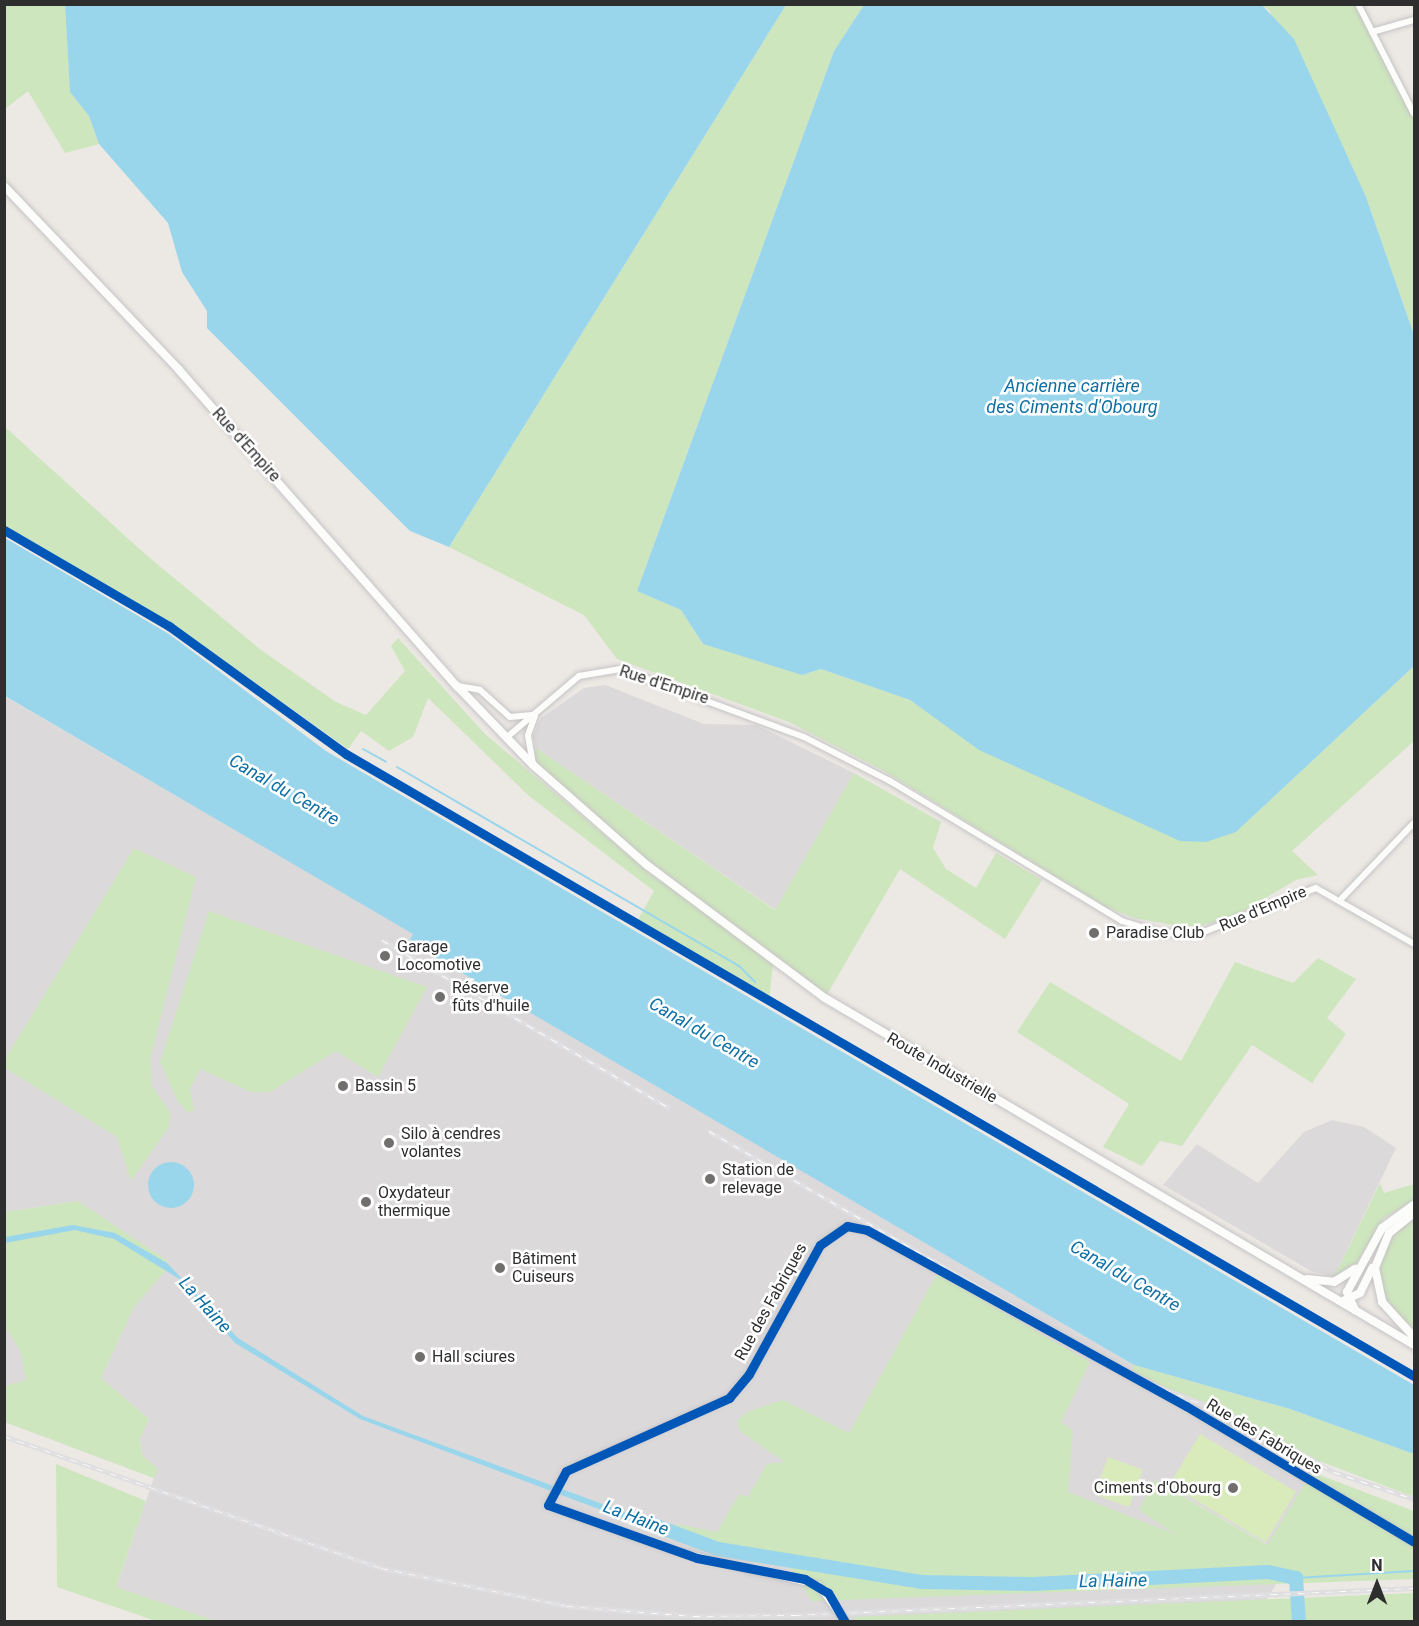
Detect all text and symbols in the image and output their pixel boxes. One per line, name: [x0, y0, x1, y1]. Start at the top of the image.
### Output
water label: Ancienne carrière des Ciments d'Obourg: [986, 376, 1158, 418]
street label: Rue d'Empire: [208, 404, 284, 486]
street label: Rue d'Empire: [617, 662, 711, 708]
water label: Canal du Centre: [225, 750, 343, 830]
street label: Rue d'Empire: [1217, 882, 1309, 936]
place label: Paradise Club: [1106, 923, 1204, 943]
marker: Paradise Club: [1087, 926, 1101, 940]
place label: Garage Locomotive: [397, 937, 481, 975]
marker: Garage Locomotive: [378, 949, 392, 963]
place label: Réserve fûts d'huile: [452, 978, 530, 1016]
marker: Réserve fûts d'huile: [433, 990, 447, 1004]
water label: Canal du Centre: [645, 993, 763, 1073]
street label: Route Industrielle: [883, 1029, 1001, 1107]
place label: Bassin 5: [355, 1076, 416, 1096]
marker: Bassin 5: [336, 1079, 350, 1093]
place label: Silo à cendres volantes: [401, 1124, 501, 1162]
marker: Silo à cendres volantes: [382, 1136, 396, 1150]
place label: Station de relevage: [722, 1160, 794, 1198]
marker: Station de relevage: [703, 1172, 717, 1186]
place label: Oxydateur thermique: [378, 1183, 450, 1221]
marker: Oxydateur thermique: [359, 1195, 373, 1209]
water label: Canal du Centre: [1066, 1236, 1184, 1316]
street label: Rue des Fabriques: [731, 1240, 811, 1364]
place label: Bâtiment Cuiseurs: [512, 1249, 576, 1287]
marker: Bâtiment Cuiseurs: [493, 1261, 507, 1275]
water label: La Haine: [174, 1272, 236, 1338]
place label: Hall sciures: [432, 1347, 515, 1367]
marker: Hall sciures: [413, 1350, 427, 1364]
street label: Rue des Fabriques: [1203, 1395, 1325, 1479]
place label: Ciments d'Obourg: [1094, 1478, 1221, 1498]
marker: Ciments d'Obourg: [1226, 1481, 1240, 1495]
water label: La Haine: [600, 1496, 672, 1540]
north arrow: [1347, 1554, 1407, 1614]
text: N: [1371, 1556, 1383, 1575]
water label: La Haine: [1079, 1570, 1147, 1592]

